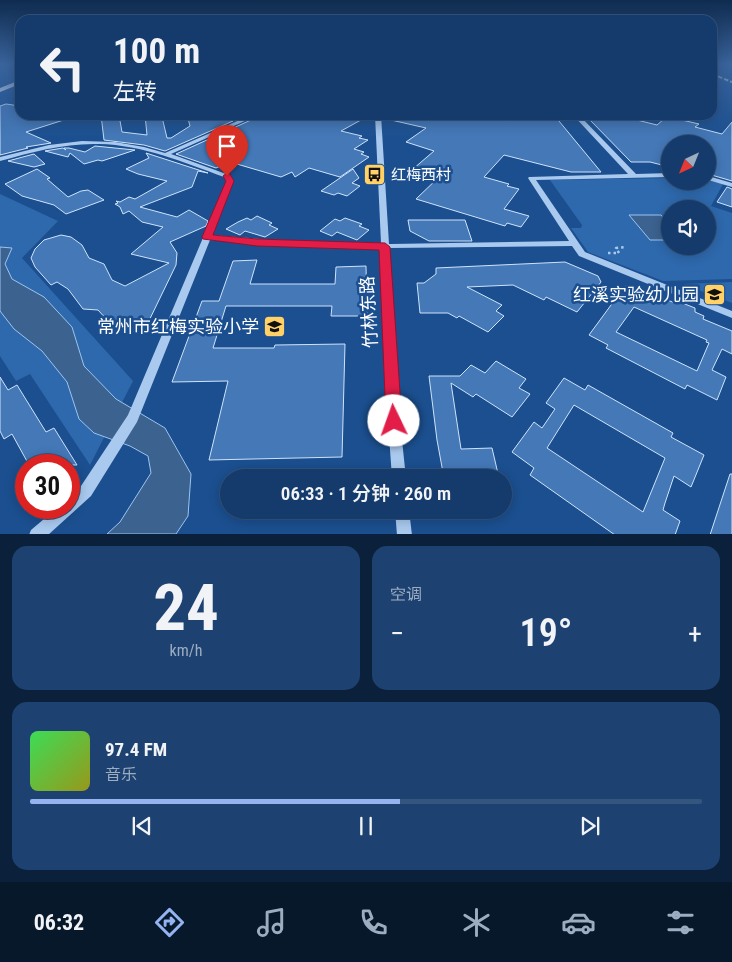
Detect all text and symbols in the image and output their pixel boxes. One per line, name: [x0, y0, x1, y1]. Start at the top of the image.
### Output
text: 100 m: [113, 31, 200, 72]
icon: left: [30, 35, 95, 100]
text: 左转: [113, 79, 157, 104]
pin: [206, 125, 248, 176]
icon: arrive: [213, 132, 241, 160]
north arrow: [661, 135, 716, 190]
map controls: [661, 135, 716, 255]
bus stop icon: 红梅西村: [363, 163, 387, 187]
place label: 红梅西村: [391, 166, 451, 184]
button: sound: [661, 200, 716, 255]
street label: 竹林东路: [356, 276, 381, 349]
school or university icon: 红溪实验幼儿园: [703, 283, 727, 307]
place label: 红溪实验幼儿园: [573, 284, 699, 305]
school or university icon: 常州市红梅实验小学: [263, 315, 287, 339]
place label: 常州市红梅实验小学: [97, 316, 259, 337]
position arrow: [367, 394, 419, 446]
speed limit sign: 30: [15, 454, 80, 519]
text: 06:33 · 1 分钟 · 260 m: [281, 482, 451, 505]
text: 24: [153, 570, 219, 646]
text: 空调: [390, 585, 422, 604]
text: 19°: [520, 611, 572, 655]
text: −: [390, 617, 404, 650]
text: +: [688, 617, 702, 650]
text: km/h: [170, 641, 202, 660]
text: 97.4 FM: [105, 738, 167, 761]
text: 音乐: [105, 765, 137, 784]
icon: previous: [128, 812, 156, 840]
icon: pause: [352, 812, 380, 840]
icon: next: [576, 812, 604, 840]
icon: directions: [152, 905, 187, 940]
icon: music: [254, 905, 289, 940]
icon: phone: [356, 905, 391, 940]
icon: climate: [459, 905, 494, 940]
icon: car: [561, 905, 596, 940]
icon: filters: [663, 905, 698, 940]
text: 06:32: [34, 910, 84, 935]

